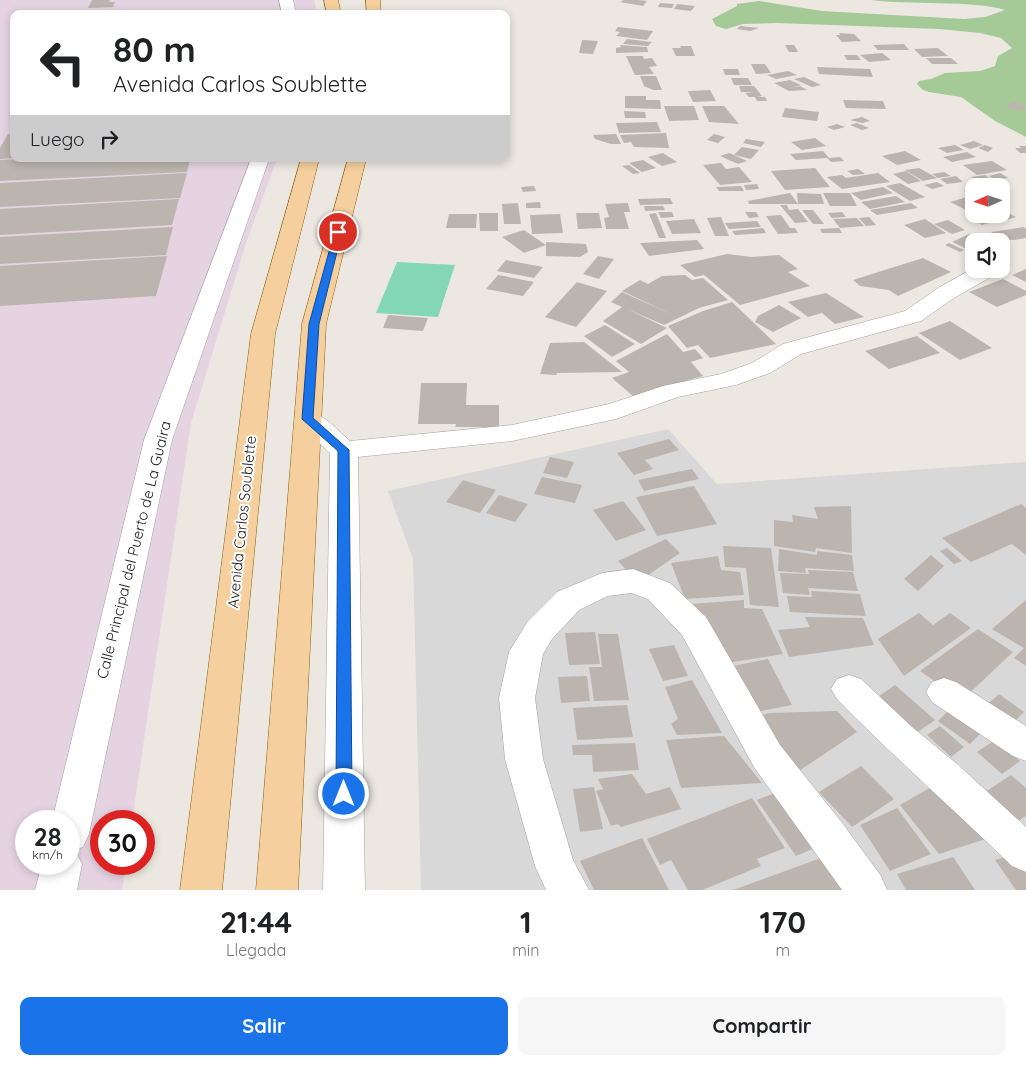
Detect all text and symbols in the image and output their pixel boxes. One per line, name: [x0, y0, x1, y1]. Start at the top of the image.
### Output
text: 80 m: [113, 27, 196, 71]
icon: left: [30, 30, 95, 95]
text: Avenida Carlos Soublette: [113, 70, 367, 98]
icon: right: [95, 125, 123, 153]
text: Luego: [30, 127, 85, 151]
north arrow: [965, 178, 1010, 222]
map controls: [965, 178, 1010, 278]
pin: [317, 211, 359, 253]
icon: arrive: [324, 218, 352, 246]
button: sound: [965, 233, 1010, 278]
street label: Calle Principal del Puerto de La Guaira: [92, 419, 175, 681]
street label: Avenida Carlos Soublette: [223, 435, 260, 609]
position arrow: [317, 767, 369, 819]
speed limit sign: 30: [90, 810, 155, 875]
text: 28: [34, 821, 61, 852]
text: km/h: [32, 847, 63, 862]
text: 21:44: [220, 903, 292, 941]
text: 1: [520, 903, 532, 941]
text: 170: [759, 903, 806, 941]
text: Llegada: [226, 940, 286, 960]
text: min: [512, 940, 539, 960]
text: m: [775, 940, 790, 960]
button: Salir: [20, 997, 508, 1055]
button: Compartir: [518, 997, 1006, 1055]

